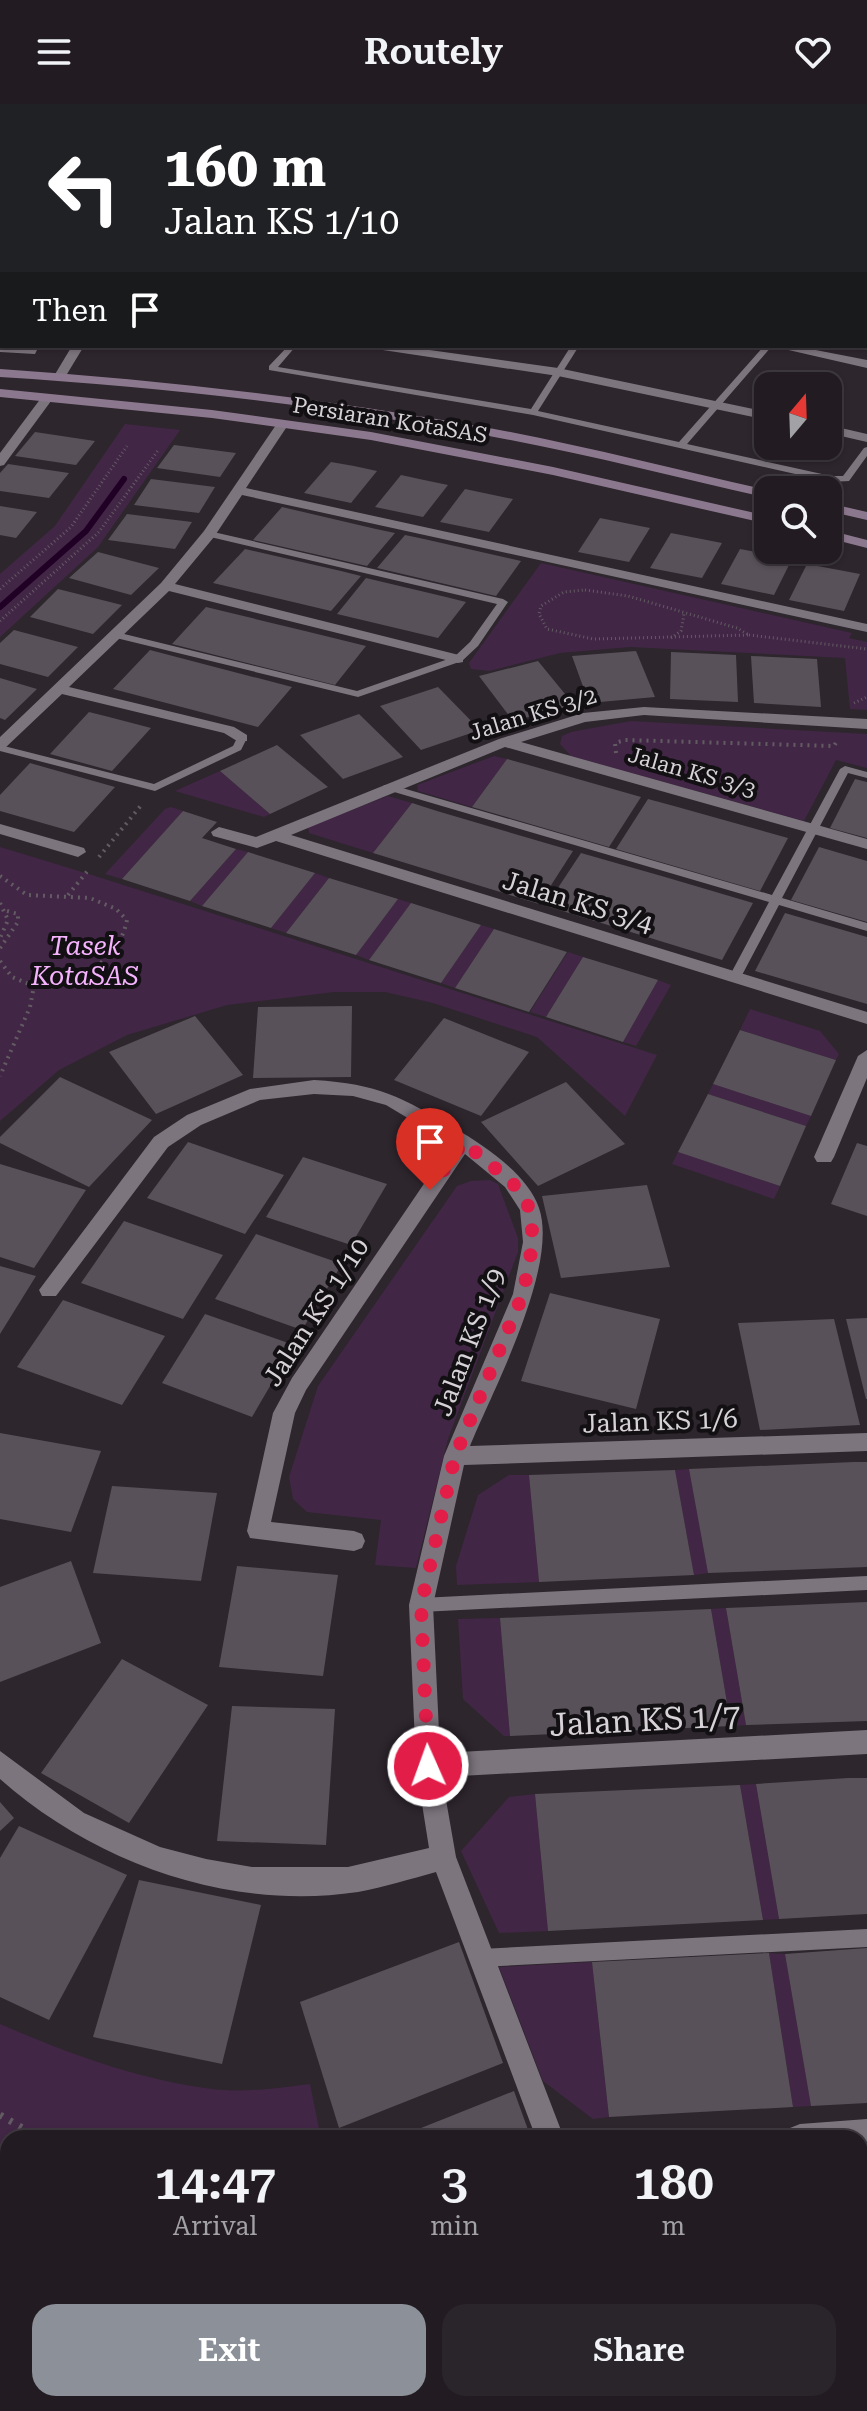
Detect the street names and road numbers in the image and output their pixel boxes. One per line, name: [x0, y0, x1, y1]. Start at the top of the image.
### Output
street label: Persiaran KotaSAS: [291, 392, 489, 448]
street label: Jalan KS 3/2: [466, 683, 600, 745]
street label: Jalan KS 3/3: [625, 742, 759, 802]
street label: Jalan KS 3/4: [499, 865, 657, 939]
street label: Jalan KS 1/10: [257, 1233, 375, 1391]
street label: Jalan KS 1/9: [427, 1264, 511, 1420]
street label: Jalan KS 1/6: [582, 1403, 738, 1439]
street label: Jalan KS 1/7: [548, 1696, 742, 1744]

